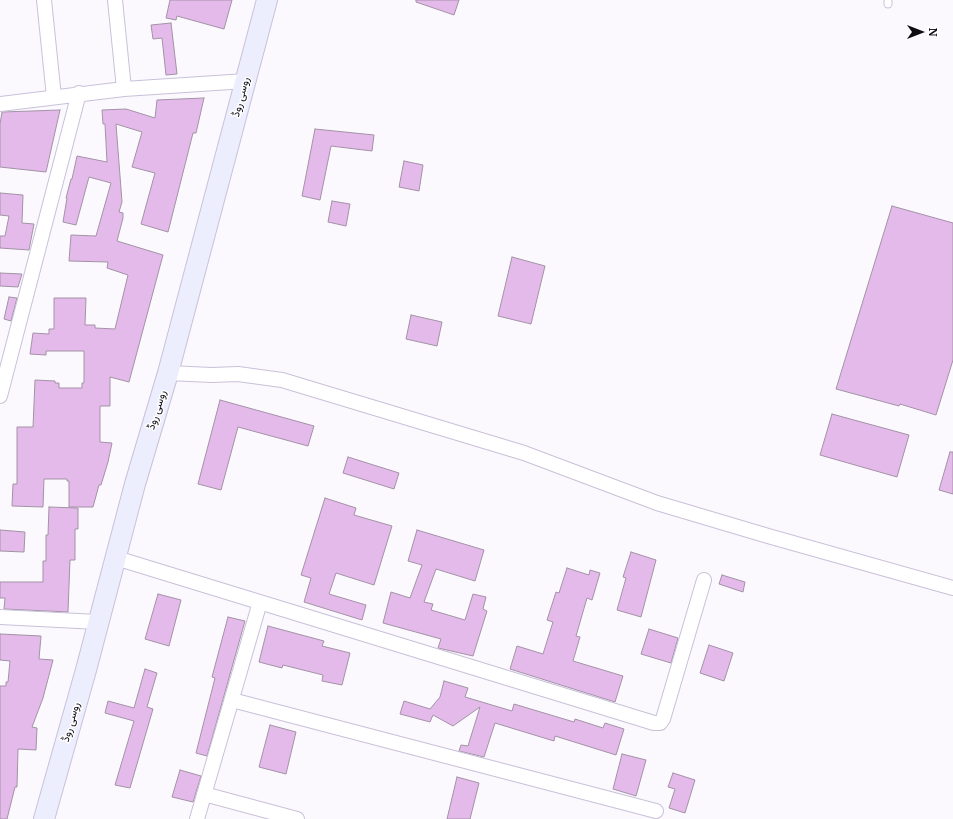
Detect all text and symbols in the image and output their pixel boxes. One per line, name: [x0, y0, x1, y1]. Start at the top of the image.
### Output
north arrow: [901, 12, 941, 52]
text: N: [926, 28, 940, 36]
street label: روسی روڈ: [229, 76, 253, 118]
street label: روسی روڈ: [145, 389, 169, 431]
street label: روسی روڈ: [59, 701, 83, 743]

